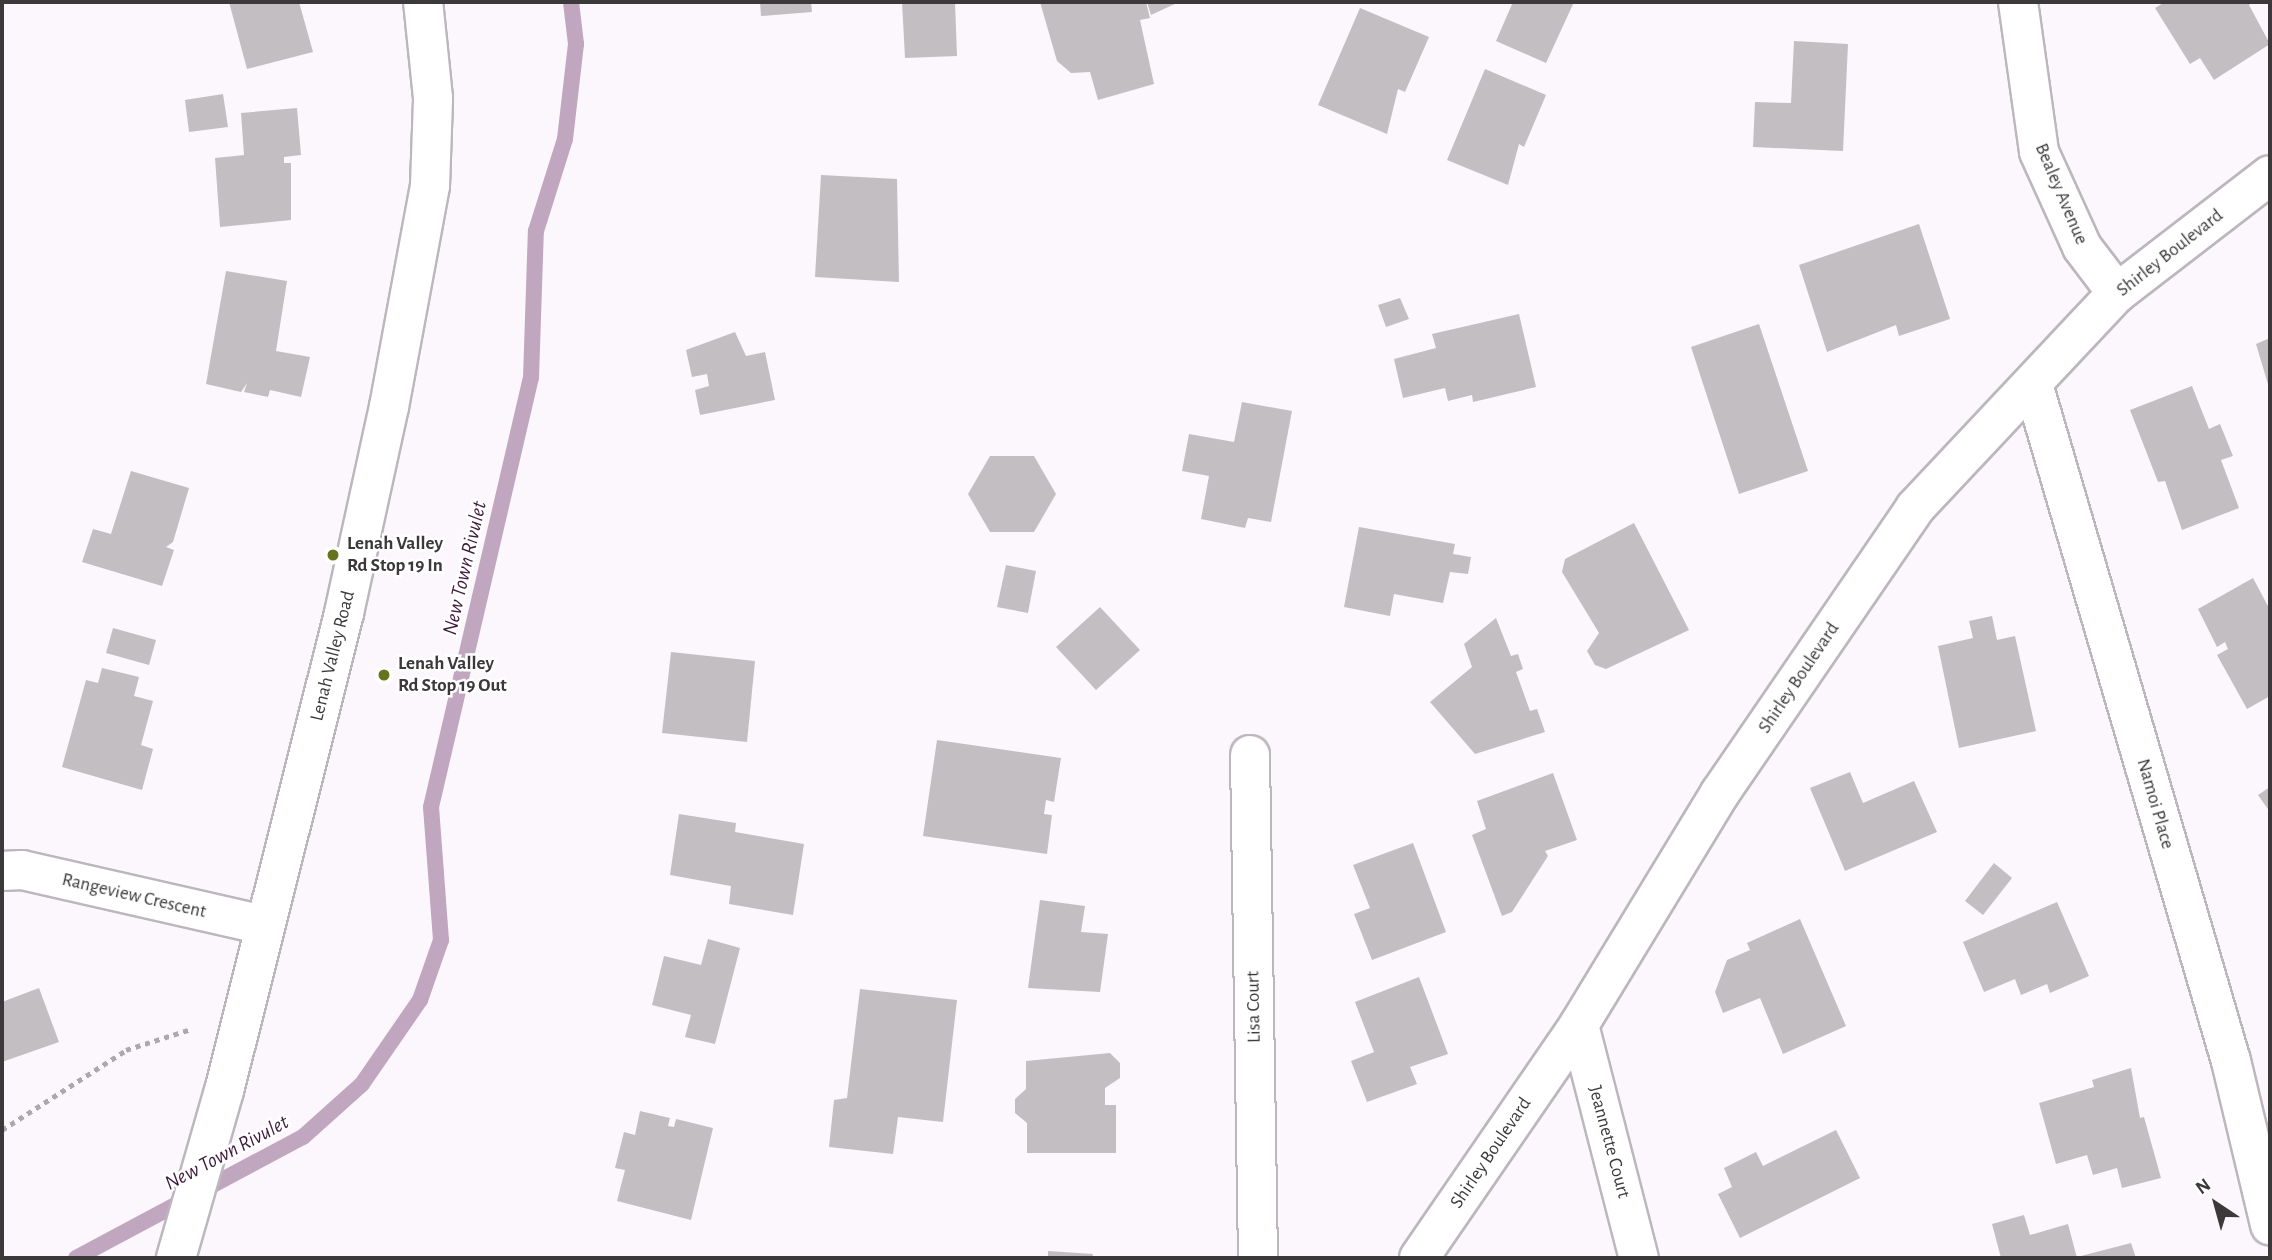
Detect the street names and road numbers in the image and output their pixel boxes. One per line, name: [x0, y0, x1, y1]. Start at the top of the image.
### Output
street label: Bealey Avenue: [2029, 140, 2093, 248]
street label: Shirley Boulevard: [2112, 204, 2228, 302]
street label: Lenah Valley Road: [306, 588, 360, 724]
street label: Shirley Boulevard: [1754, 618, 1844, 738]
street label: Namoi Place: [2131, 756, 2179, 852]
street label: Rangeview Crescent: [60, 868, 208, 924]
street label: Lisa Court: [1242, 971, 1266, 1043]
street label: Jeannette Court: [1583, 1083, 1635, 1201]
street label: Shirley Boulevard: [1446, 1093, 1536, 1213]

